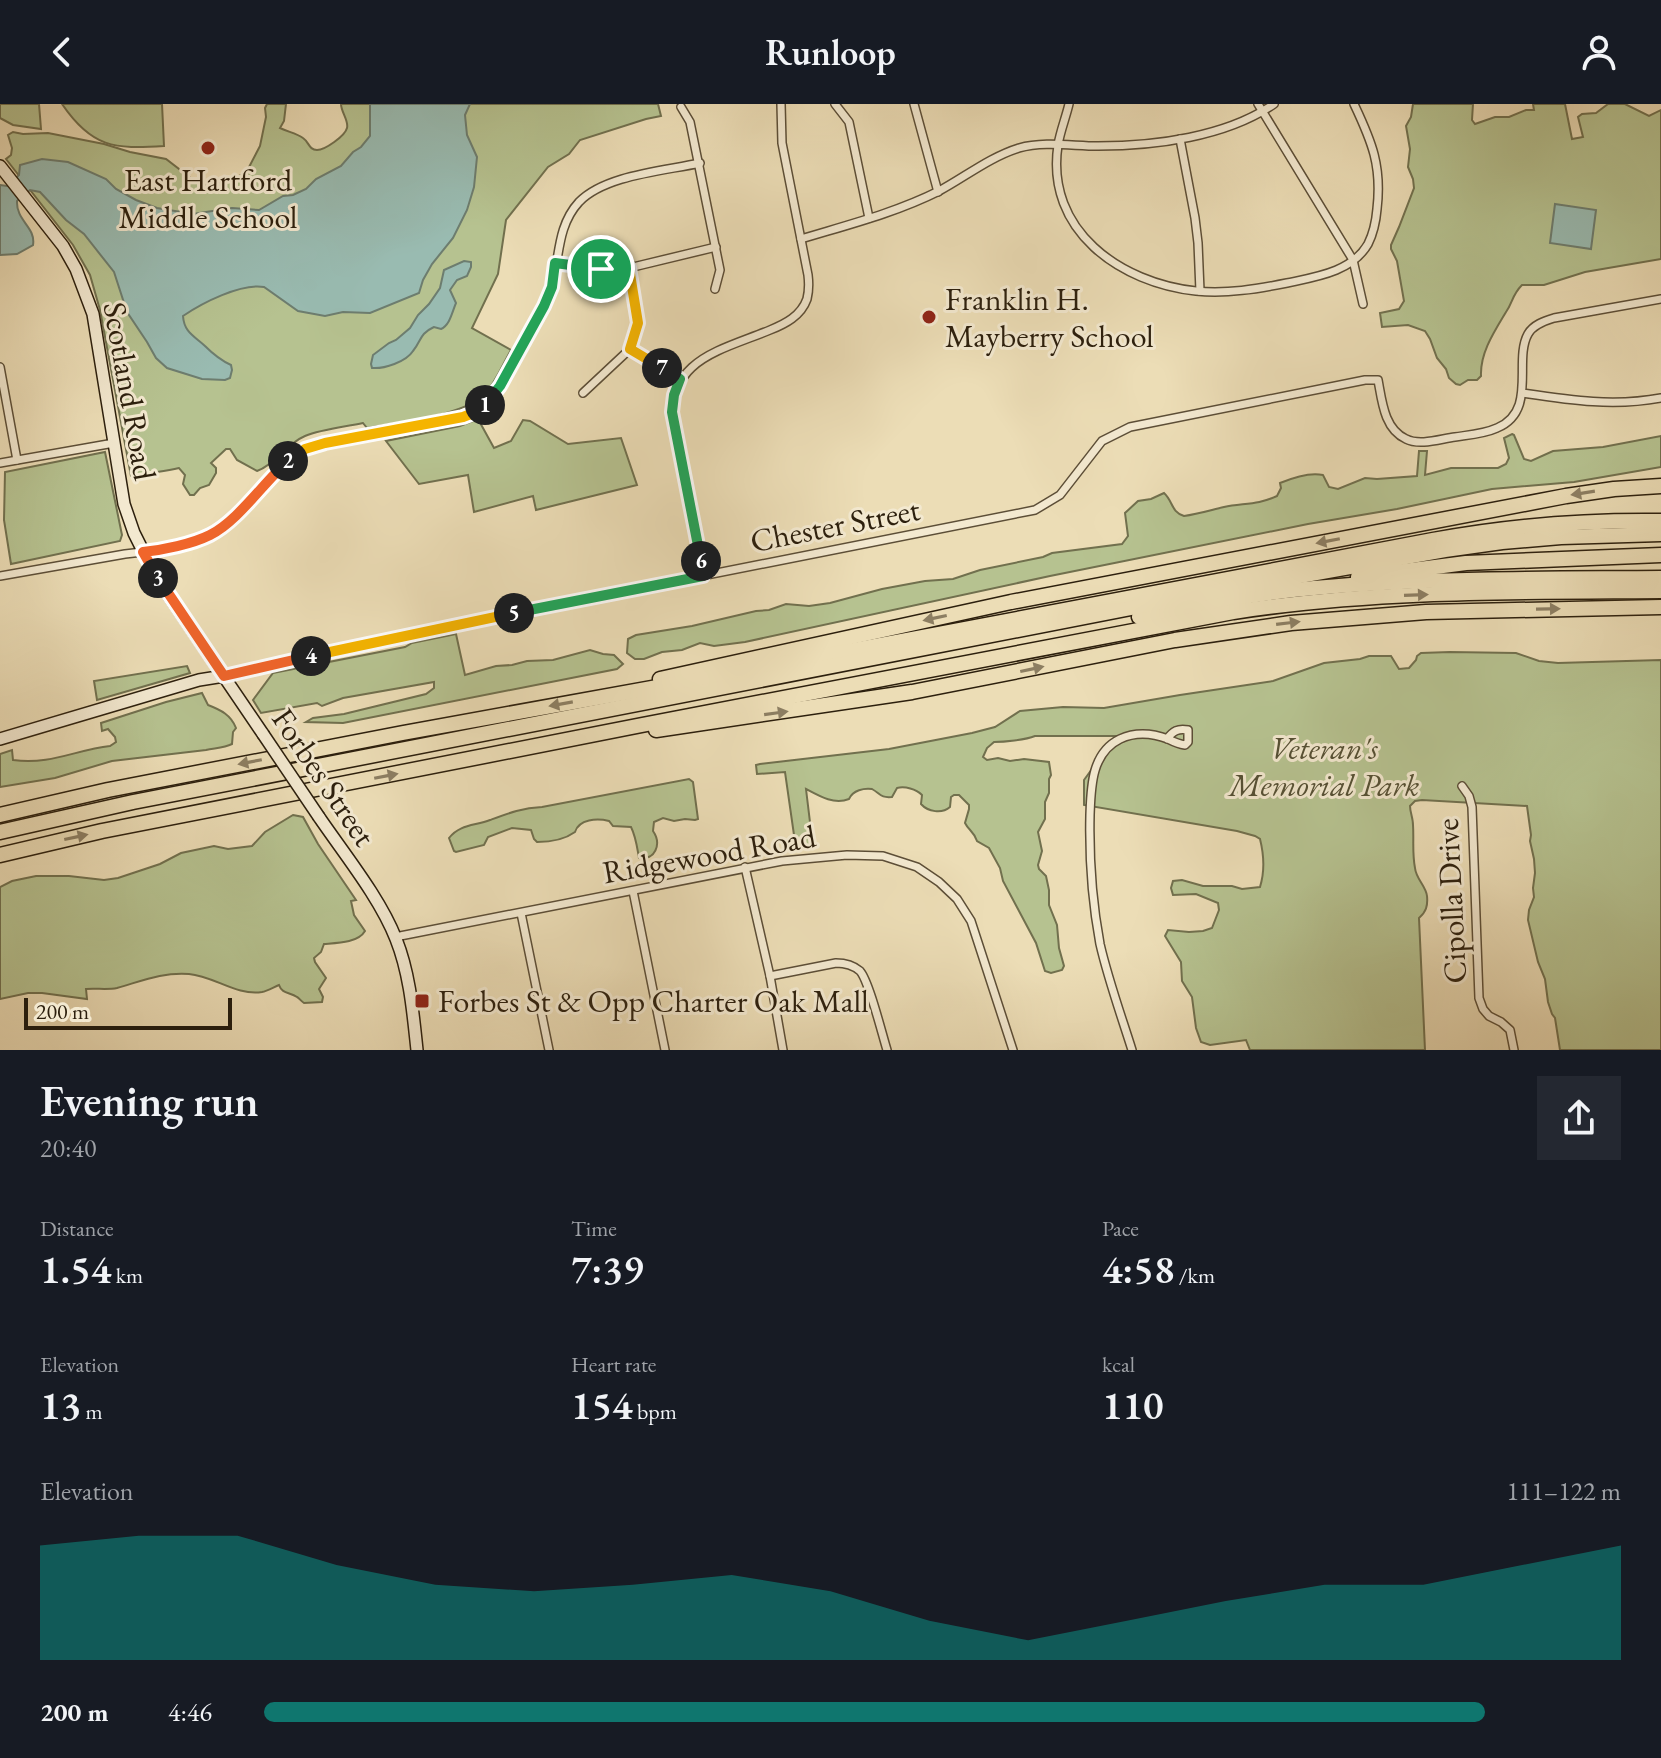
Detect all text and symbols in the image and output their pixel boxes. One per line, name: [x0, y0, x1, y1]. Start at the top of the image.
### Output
text: Runloop: [765, 29, 896, 76]
icon: back: [40, 30, 84, 74]
icon: person: [1577, 30, 1621, 74]
marker: East Hartford Middle School: [199, 139, 217, 157]
place label: East Hartford Middle School: [119, 159, 298, 238]
pin: [567, 235, 635, 303]
icon: arrive: [579, 247, 623, 291]
place label: Franklin H. Mayberry School: [945, 278, 1154, 357]
street label: Scotland Road: [94, 299, 166, 484]
marker: Franklin H. Mayberry School: [920, 308, 938, 326]
pin: 7: [642, 348, 682, 388]
text: 7: [656, 353, 668, 382]
pin: 1: [465, 385, 505, 425]
text: 1: [479, 390, 491, 419]
pin: 2: [268, 441, 308, 481]
text: 2: [282, 446, 294, 475]
one-way arrow: [1571, 487, 1596, 500]
street label: Chester Street: [747, 488, 923, 562]
one-way arrow: [1315, 536, 1340, 548]
pin: 6: [681, 541, 721, 581]
text: 6: [695, 546, 707, 575]
pin: 3: [138, 558, 178, 598]
text: 3: [152, 563, 164, 592]
one-way arrow: [1404, 589, 1429, 602]
pin: 5: [494, 593, 534, 633]
text: 5: [508, 598, 520, 627]
one-way arrow: [1536, 603, 1561, 616]
one-way arrow: [923, 612, 948, 625]
one-way arrow: [1276, 617, 1301, 630]
pin: 4: [291, 636, 331, 676]
text: 4: [305, 641, 317, 670]
one-way arrow: [1020, 662, 1045, 675]
one-way arrow: [548, 699, 573, 711]
street label: Forbes Street: [262, 700, 386, 854]
one-way arrow: [764, 706, 789, 719]
park label: Veteran's Memorial Park: [1227, 727, 1420, 806]
one-way arrow: [237, 757, 262, 769]
one-way arrow: [374, 769, 399, 782]
street label: Ridgewood Road: [599, 814, 820, 893]
street label: Cipolla Drive: [1426, 817, 1476, 985]
one-way arrow: [64, 830, 89, 843]
place label: Forbes St & Opp Charter Oak Mall: [438, 980, 869, 1022]
marker: Forbes St & Opp Charter Oak Mall: [413, 992, 431, 1010]
scale bar: [24, 994, 232, 1030]
text: 200 m: [36, 997, 89, 1026]
text: Evening run: [40, 1072, 259, 1129]
button: share: [1537, 1076, 1621, 1160]
text: 20:40: [40, 1131, 96, 1165]
text: Distance: [40, 1214, 113, 1243]
text: Time: [571, 1214, 617, 1243]
text: Pace: [1102, 1214, 1139, 1243]
text: 1.54: [40, 1243, 111, 1295]
text: 7:39: [571, 1243, 643, 1295]
text: 4:58: [1102, 1243, 1174, 1295]
text: km: [111, 1261, 143, 1290]
text: /km: [1174, 1261, 1215, 1290]
text: Elevation: [40, 1350, 119, 1379]
text: Heart rate: [571, 1350, 656, 1379]
text: kcal: [1102, 1350, 1135, 1379]
text: 13: [40, 1379, 81, 1431]
text: 154: [571, 1379, 633, 1431]
text: 110: [1102, 1379, 1164, 1431]
text: m: [81, 1397, 103, 1426]
text: bpm: [633, 1397, 677, 1426]
text: Elevation: [40, 1474, 134, 1508]
text: 111–122 m: [1506, 1474, 1621, 1508]
text: 200 m: [40, 1695, 108, 1729]
text: 4:46: [168, 1695, 212, 1729]

